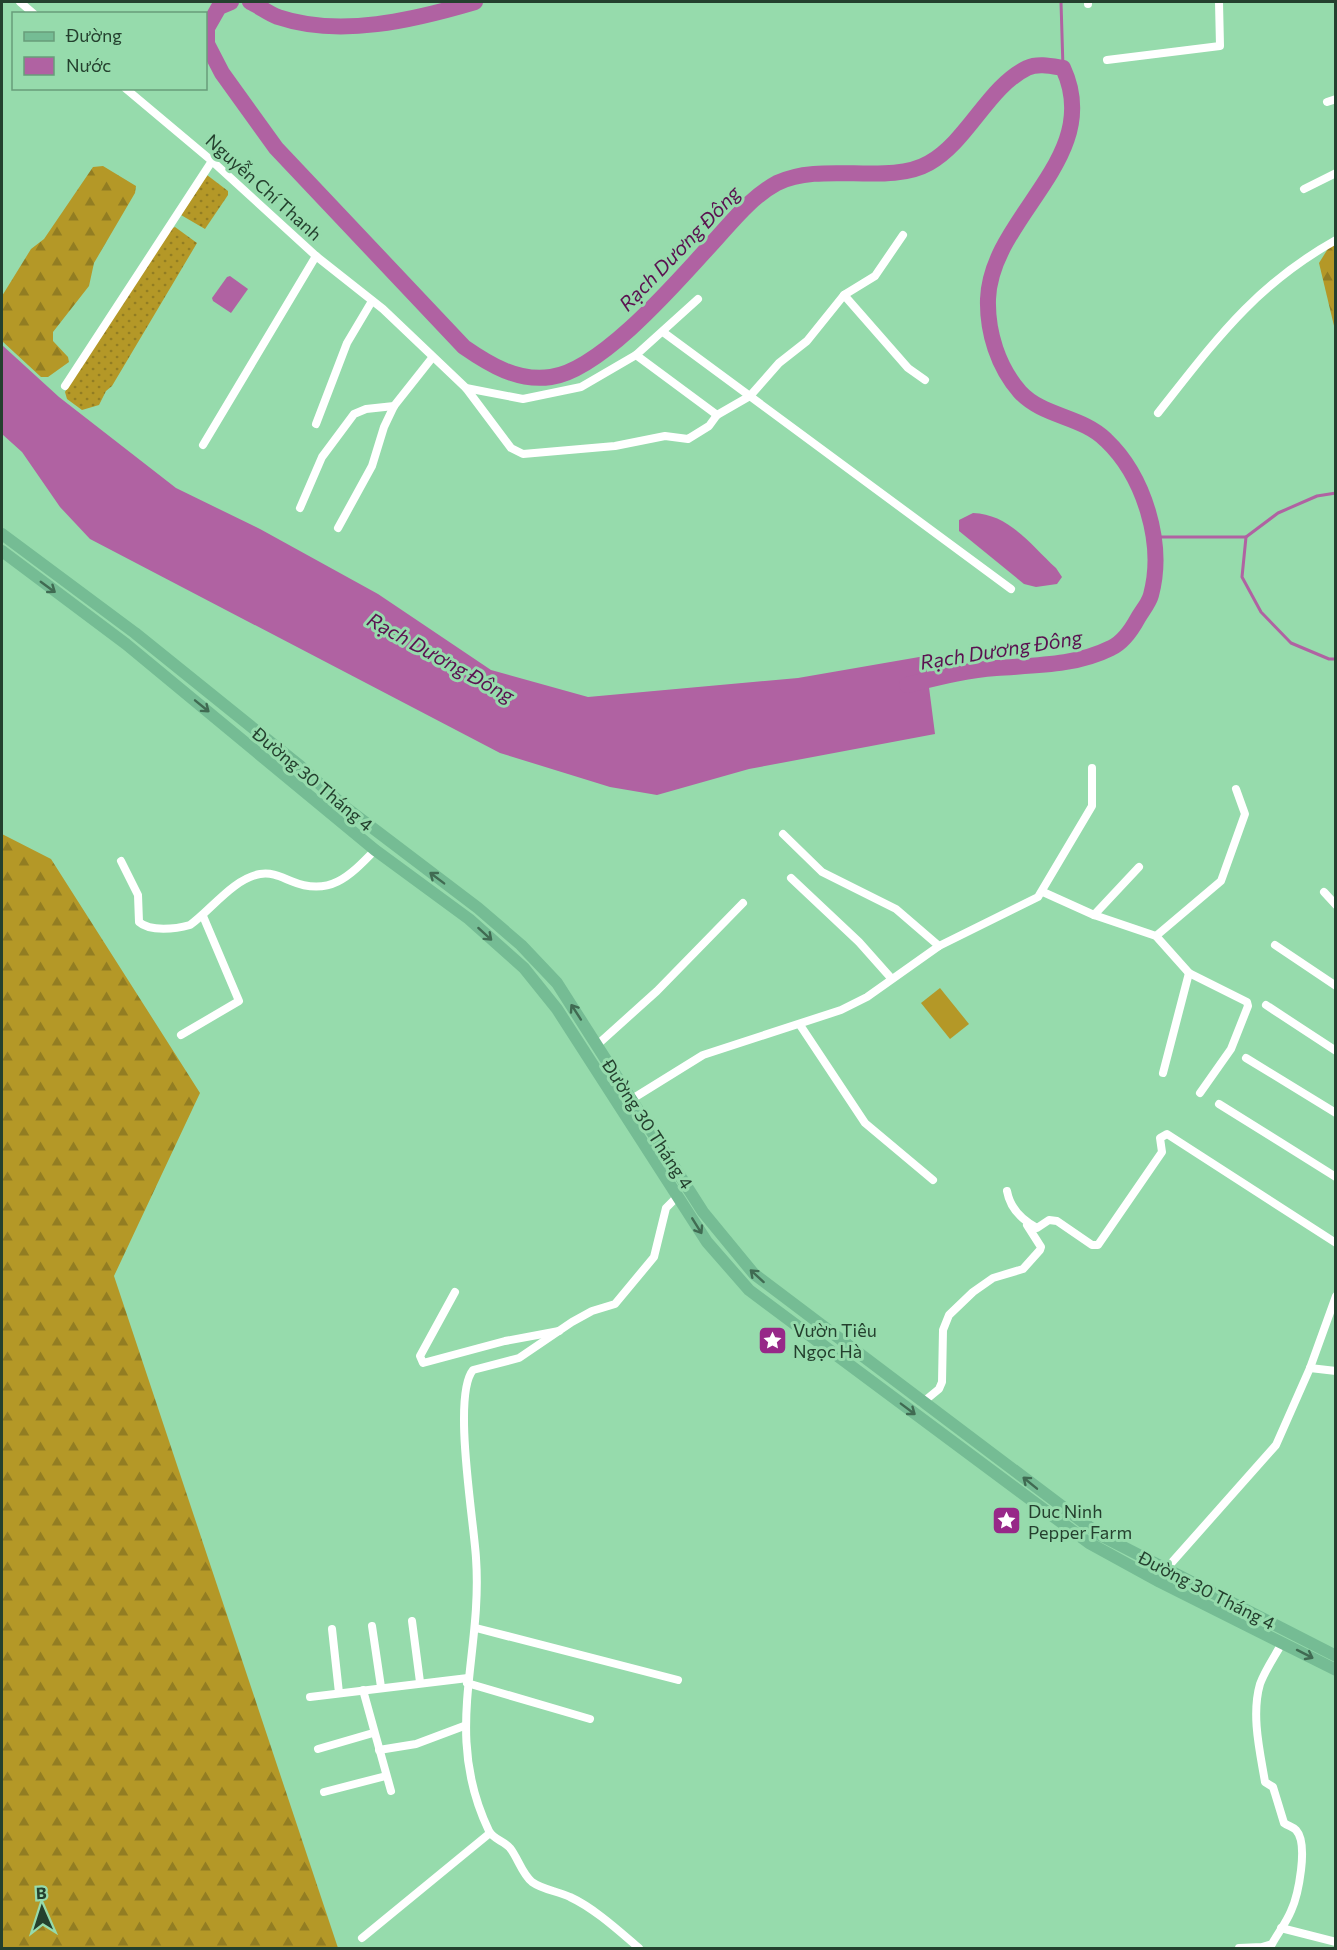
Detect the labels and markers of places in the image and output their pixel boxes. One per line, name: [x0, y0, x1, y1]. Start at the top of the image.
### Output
place label: Vườn Tiêu Ngọc Hà: [793, 1319, 877, 1362]
place icon: Vườn Tiêu Ngọc Hà: [756, 1324, 788, 1356]
place label: Duc Ninh Pepper Farm: [1028, 1500, 1132, 1543]
place icon: Duc Ninh Pepper Farm: [991, 1505, 1023, 1537]

